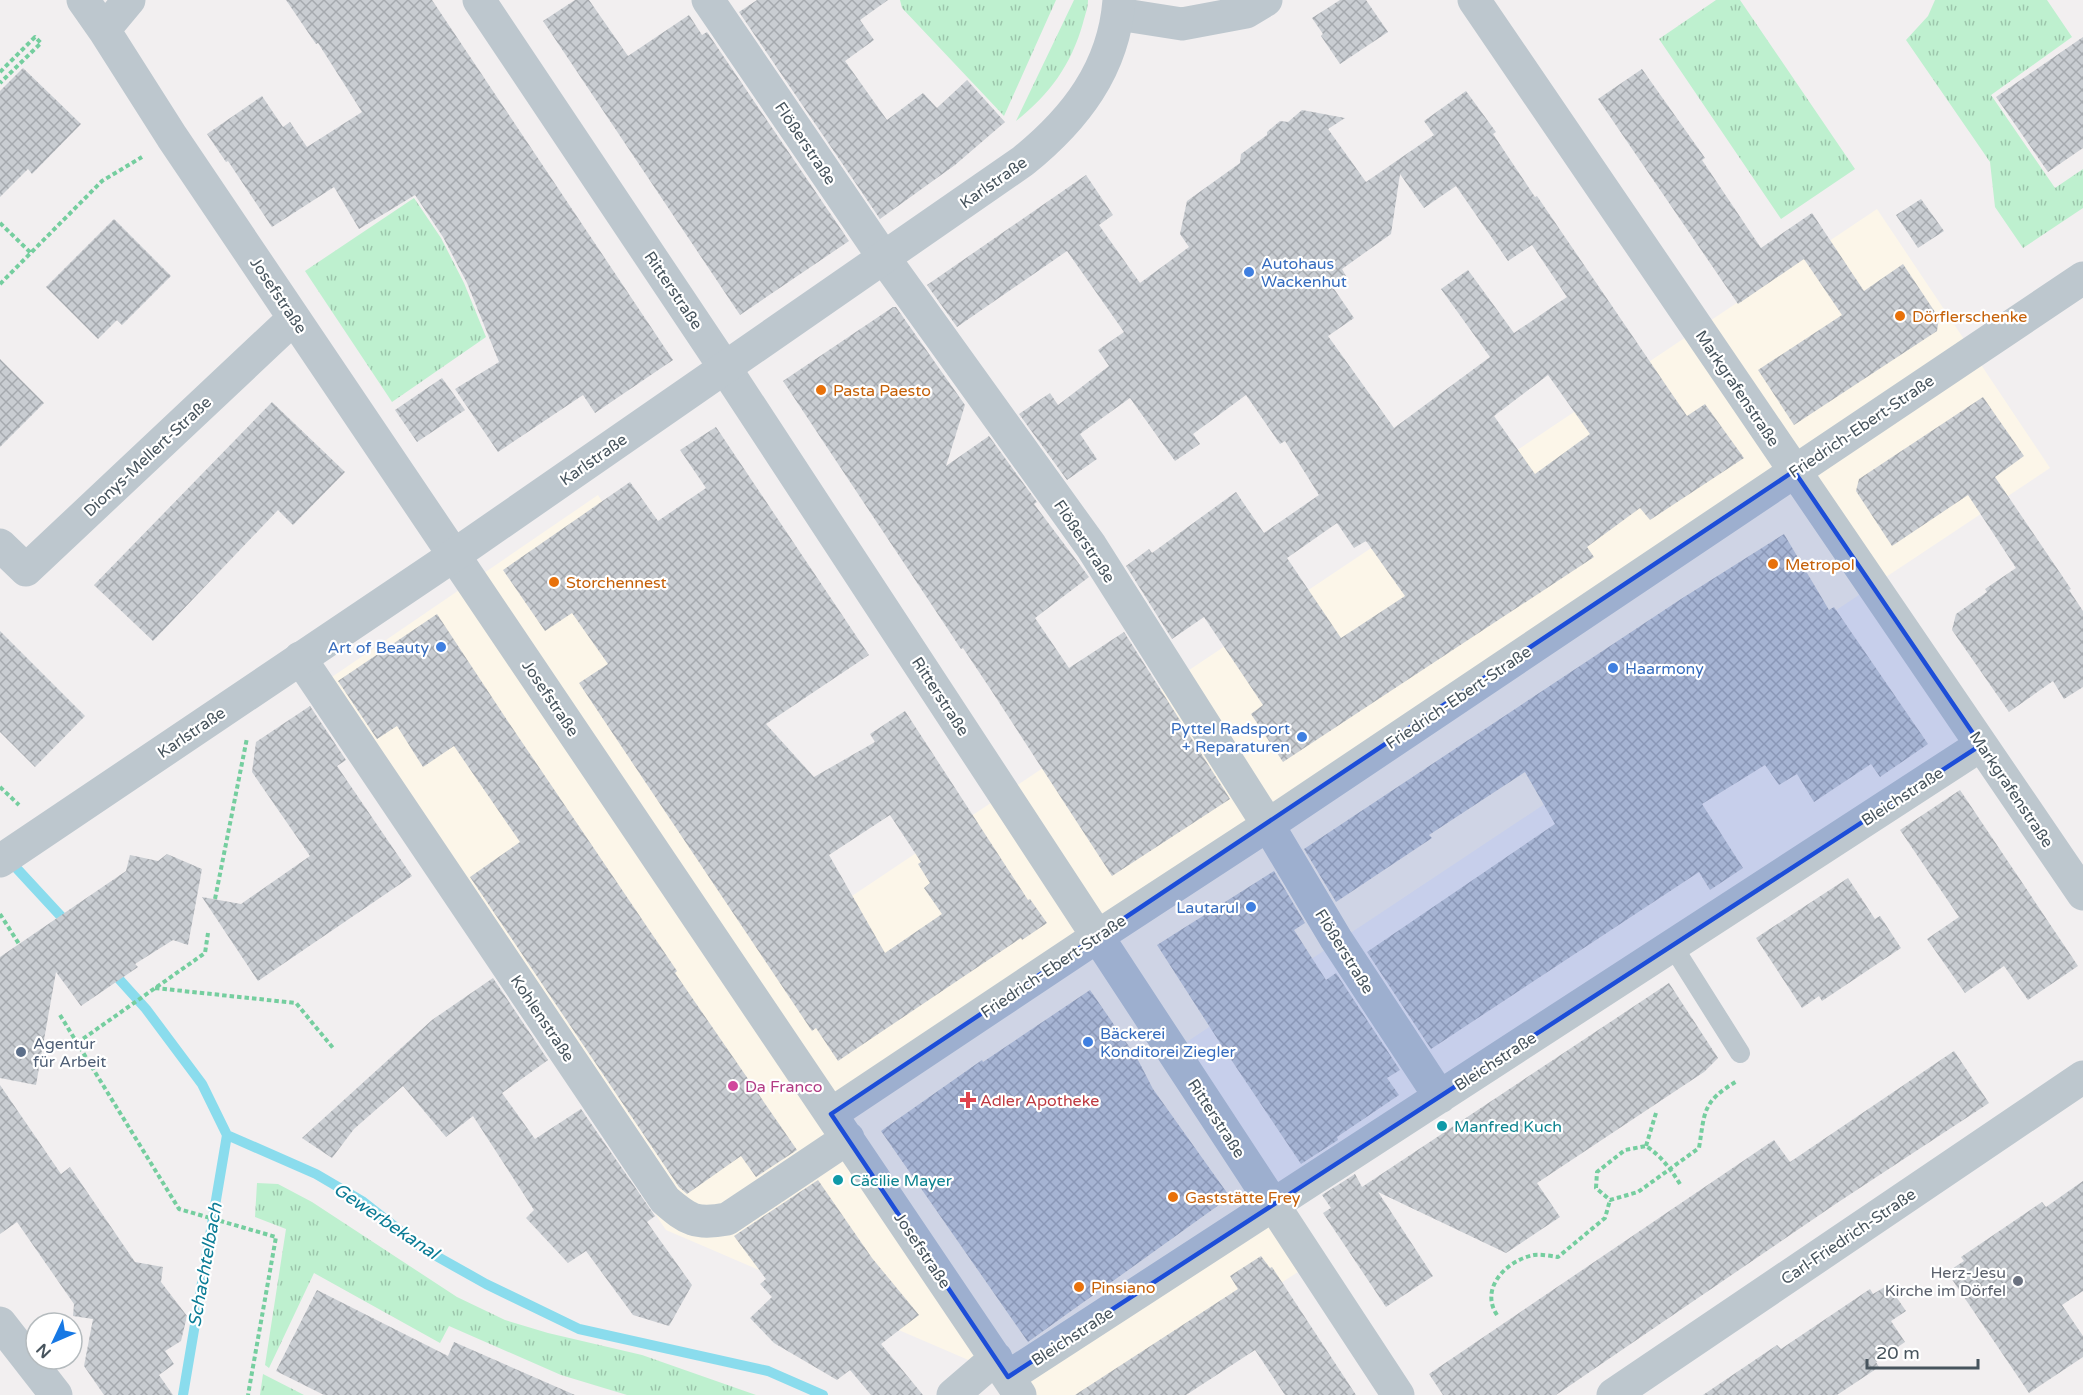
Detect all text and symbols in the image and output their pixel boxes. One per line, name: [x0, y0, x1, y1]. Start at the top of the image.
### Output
street label: Flößerstraße: [770, 98, 840, 189]
street label: Karlstraße: [956, 152, 1031, 213]
street label: Ritterstraße: [640, 248, 707, 334]
street label: Josefstraße: [245, 254, 311, 337]
place label: Autohaus Wackenhut: [1261, 254, 1347, 292]
marker: Autohaus Wackenhut: [1242, 265, 1256, 279]
place label: Dörflerschenke: [1912, 307, 2027, 327]
marker: Dörflerschenke: [1893, 309, 1907, 323]
street label: Markgrafenstraße: [1691, 326, 1784, 451]
street label: Friedrich-Ebert-Straße: [1785, 371, 1938, 483]
place label: Pasta Paesto: [833, 381, 931, 401]
marker: Pasta Paesto: [814, 383, 828, 397]
street label: Dionys-Mellert-Straße: [80, 392, 216, 521]
street label: Karlstraße: [556, 429, 631, 490]
street label: Flößerstraße: [1049, 496, 1119, 587]
place label: Metropol: [1785, 555, 1855, 575]
marker: Metropol: [1766, 557, 1780, 571]
place label: Storchennest: [566, 573, 667, 593]
marker: Storchennest: [547, 575, 561, 589]
place label: Art of Beauty: [327, 638, 429, 658]
marker: Art of Beauty: [434, 640, 448, 654]
street label: Friedrich-Ebert-Straße: [1382, 642, 1535, 754]
street label: Ritterstraße: [907, 653, 973, 740]
street label: Josefstraße: [517, 657, 583, 740]
place label: Haarmony: [1625, 659, 1704, 679]
marker: Haarmony: [1606, 661, 1620, 675]
street label: Karlstraße: [154, 703, 229, 763]
place label: Pyttel Radsport + Reparaturen: [1171, 719, 1290, 757]
street label: Markgrafenstraße: [1965, 727, 2058, 852]
marker: Pyttel Radsport + Reparaturen: [1295, 730, 1309, 744]
street label: Bleichstraße: [1858, 763, 1947, 831]
place label: Lautarul: [1176, 898, 1239, 918]
marker: Lautarul: [1244, 900, 1258, 914]
street label: Flößerstraße: [1310, 906, 1378, 997]
street label: Friedrich-Ebert-Straße: [977, 911, 1130, 1023]
street label: Kohlenstraße: [506, 971, 579, 1066]
place label: Bäckerei Konditorei Ziegler: [1100, 1024, 1236, 1062]
street label: Bleichstraße: [1451, 1028, 1540, 1096]
place label: Agentur für Arbeit: [33, 1034, 106, 1072]
marker: Bäckerei Konditorei Ziegler: [1081, 1035, 1095, 1049]
marker: Agentur für Arbeit: [14, 1045, 28, 1059]
street label: Ritterstraße: [1183, 1075, 1249, 1162]
place label: Da Franco: [745, 1077, 822, 1097]
marker: Da Franco: [726, 1079, 740, 1093]
place label: Adler Apotheke: [980, 1091, 1099, 1111]
marker: Adler Apotheke: [961, 1093, 975, 1107]
place label: Manfred Kuch: [1454, 1117, 1562, 1137]
marker: Manfred Kuch: [1435, 1119, 1449, 1133]
place label: Cäcilie Mayer: [850, 1171, 953, 1191]
marker: Cäcilie Mayer: [831, 1173, 845, 1187]
water label: Gewerbekanal: [329, 1178, 445, 1266]
street label: Carl-Friedrich-Straße: [1777, 1184, 1920, 1289]
place label: Gaststätte Frey: [1185, 1188, 1301, 1208]
marker: Gaststätte Frey: [1166, 1190, 1180, 1204]
water label: Schachtelbach: [183, 1200, 227, 1329]
street label: Josefstraße: [889, 1209, 955, 1292]
place label: Herz-Jesu Kirche im Dörfel: [1885, 1263, 2006, 1301]
marker: Herz-Jesu Kirche im Dörfel: [2011, 1274, 2025, 1288]
place label: Pinsiano: [1091, 1278, 1155, 1298]
marker: Pinsiano: [1072, 1280, 1086, 1294]
street label: Bleichstraße: [1028, 1303, 1117, 1371]
north arrow: [24, 1311, 84, 1371]
scale bar: [1867, 1332, 1978, 1370]
text: N: [32, 1339, 56, 1362]
text: 20 m: [1876, 1342, 1920, 1364]

